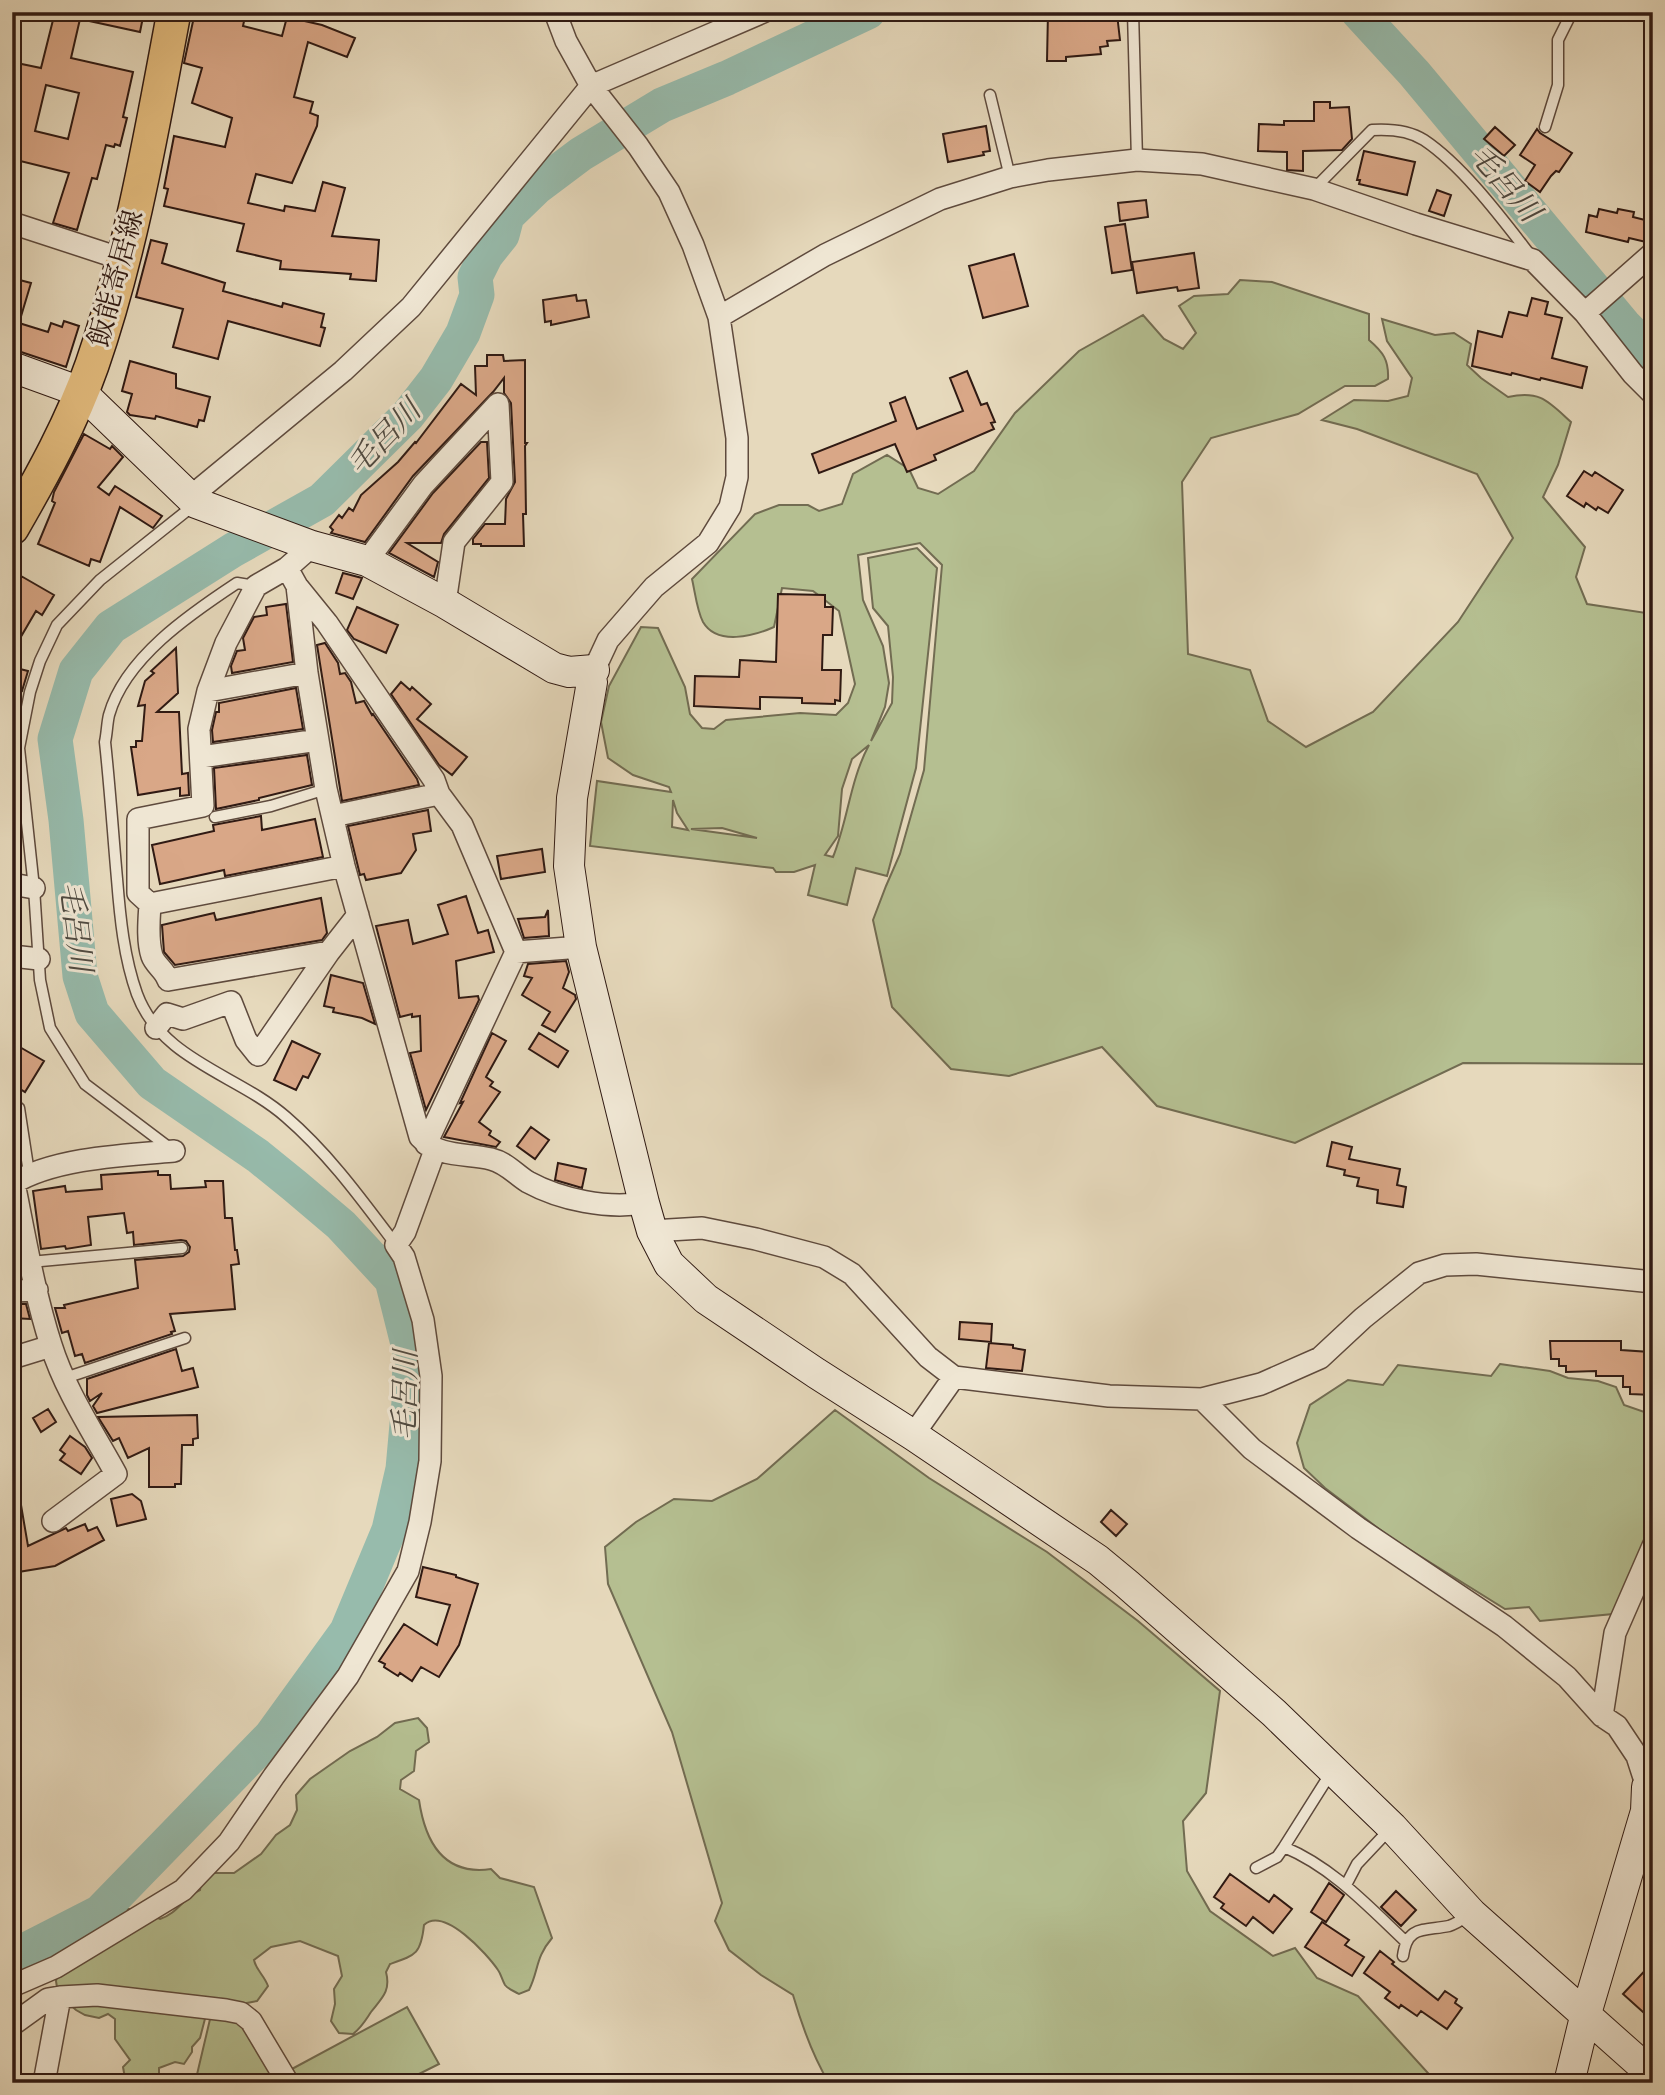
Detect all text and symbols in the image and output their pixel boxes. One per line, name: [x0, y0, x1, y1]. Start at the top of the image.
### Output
water label: 毛呂川: [1460, 134, 1554, 233]
street label: 飯能寄居線: [77, 205, 152, 351]
water label: 毛呂川: [336, 386, 432, 484]
water label: 毛呂川: [50, 880, 105, 977]
water label: 毛呂川: [381, 1347, 427, 1440]

